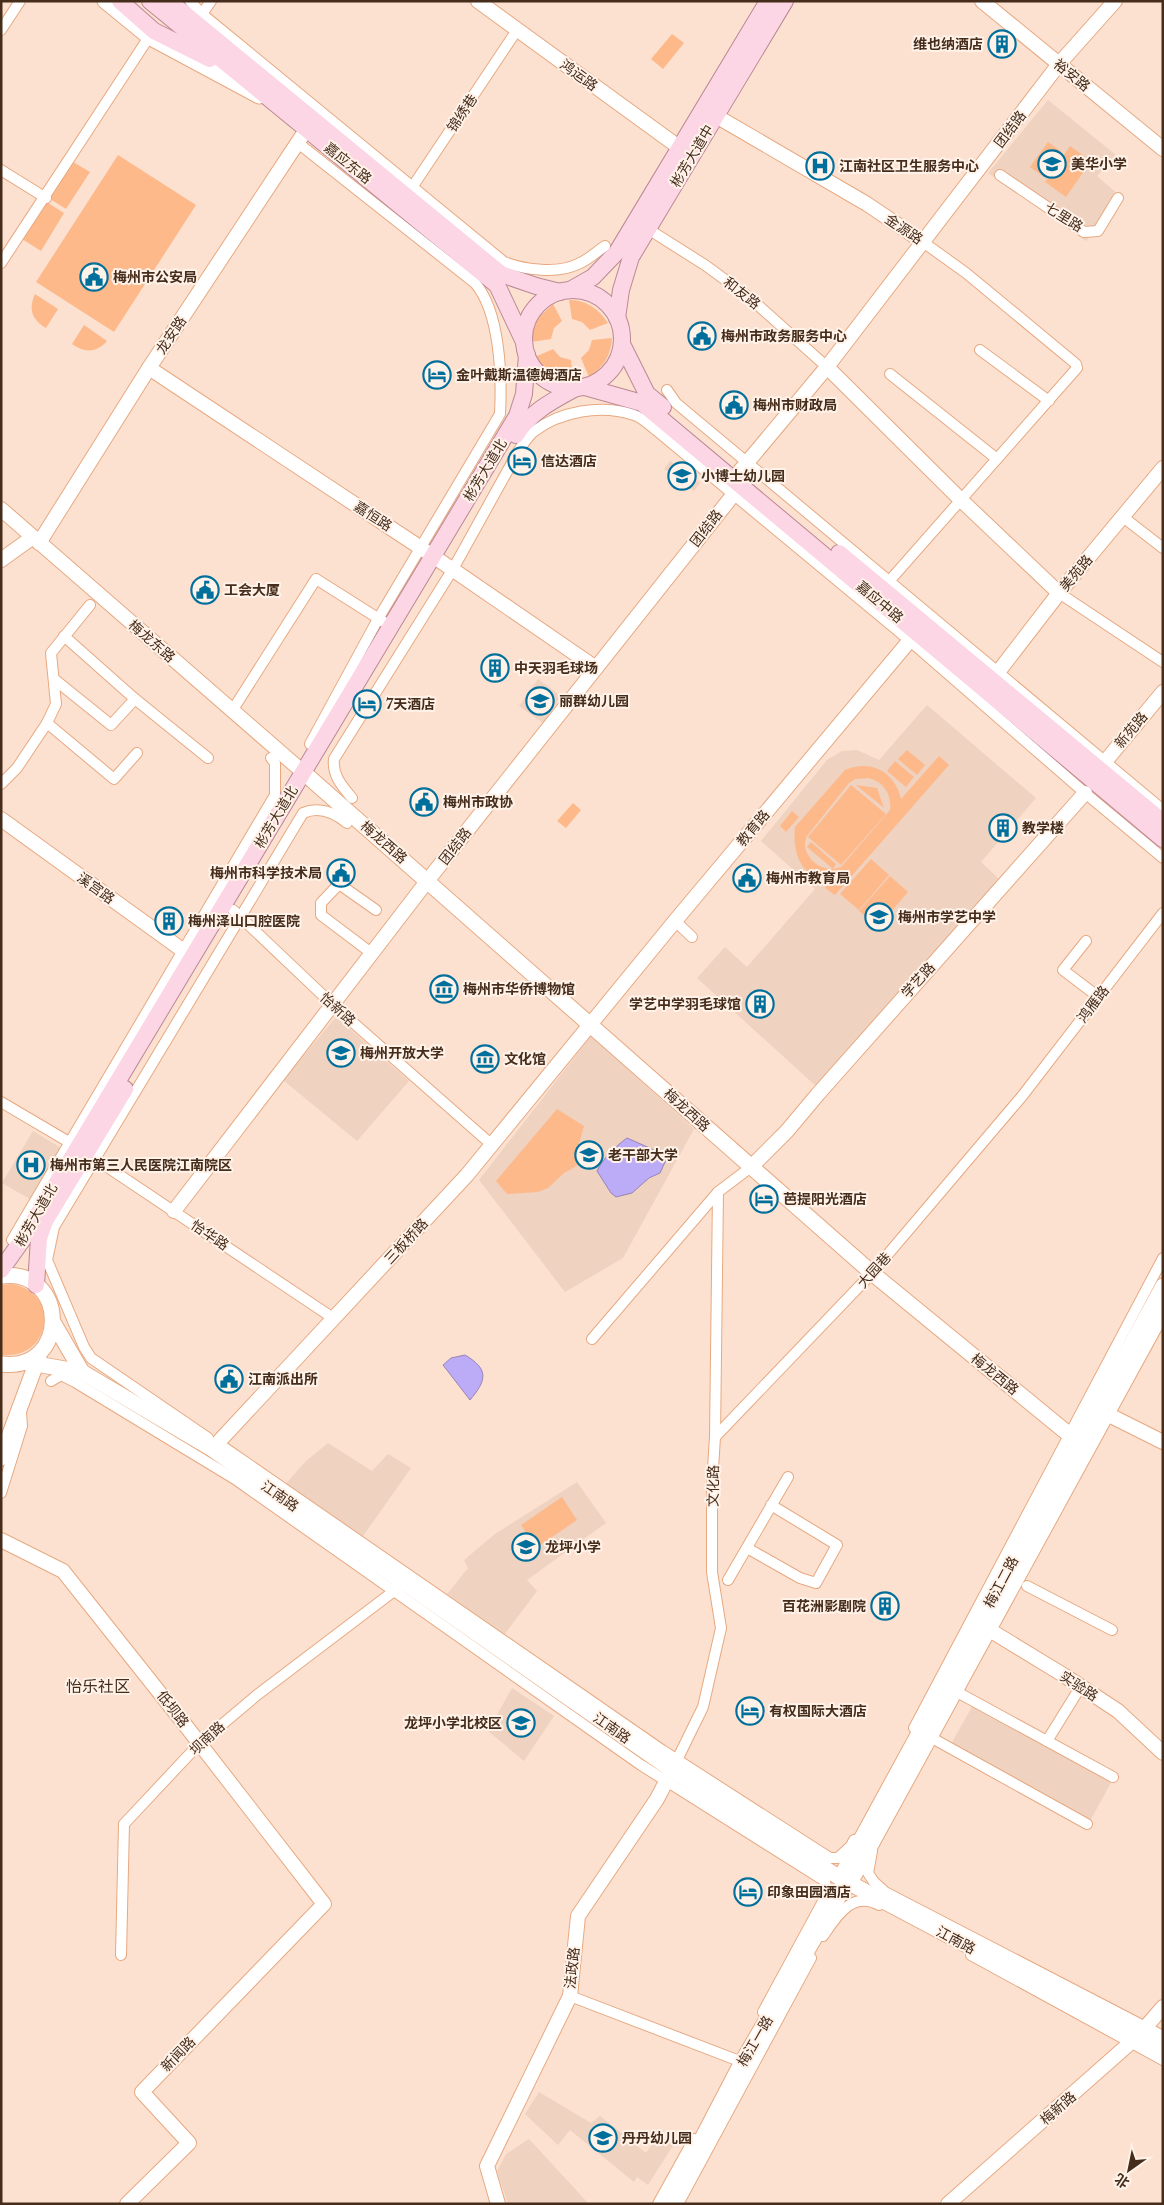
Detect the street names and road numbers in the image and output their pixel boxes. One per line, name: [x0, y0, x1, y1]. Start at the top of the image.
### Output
street label: 鸿运路: [557, 55, 601, 95]
street label: 裕安路: [1050, 55, 1094, 95]
street label: 锦绣巷: [443, 91, 481, 135]
street label: 团结路: [990, 107, 1030, 151]
street label: 彬芳大道中: [666, 121, 718, 191]
street label: 嘉应东路: [321, 138, 375, 188]
street label: 七里路: [1041, 198, 1087, 236]
street label: 金源路: [882, 210, 926, 248]
street label: 和友路: [720, 273, 764, 313]
street label: 龙安路: [152, 313, 190, 357]
street label: 彬芳大道北: [459, 435, 511, 505]
street label: 嘉恒路: [350, 497, 396, 535]
street label: 团结路: [686, 506, 726, 550]
street label: 美苑路: [1056, 551, 1096, 595]
street label: 嘉应中路: [853, 577, 907, 627]
street label: 梅龙东路: [125, 616, 179, 666]
street label: 新苑路: [1111, 708, 1151, 752]
street label: 彬芳大道北: [250, 782, 302, 852]
street label: 教育路: [733, 806, 773, 850]
street label: 梅龙西路: [357, 817, 411, 867]
street label: 团结路: [435, 824, 475, 868]
street label: 溪宫路: [74, 868, 118, 908]
street label: 学艺路: [897, 958, 939, 1002]
street label: 鸿雁路: [1073, 982, 1113, 1026]
street label: 怡新路: [316, 988, 360, 1030]
street label: 梅龙西路: [660, 1085, 714, 1135]
street label: 彬芳大道北: [11, 1180, 61, 1250]
street label: 三板桥路: [380, 1214, 432, 1268]
street label: 怡华路: [188, 1216, 232, 1254]
street label: 大园巷: [853, 1248, 895, 1292]
street label: 梅龙西路: [968, 1349, 1022, 1399]
street label: 文化路: [704, 1465, 722, 1507]
street label: 江南路: [258, 1477, 302, 1515]
street label: 梅江二路: [980, 1553, 1022, 1611]
street label: 实验路: [1056, 1667, 1102, 1705]
street label: 低坝路: [153, 1687, 193, 1731]
street label: 江南路: [590, 1709, 634, 1747]
street label: 坝南路: [186, 1717, 228, 1759]
street label: 江南路: [933, 1922, 979, 1958]
street label: 法政路: [561, 1946, 583, 1990]
street label: 梅江一路: [733, 2012, 777, 2070]
street label: 新闻路: [157, 2033, 199, 2075]
street label: 梅新路: [1036, 2087, 1080, 2129]

